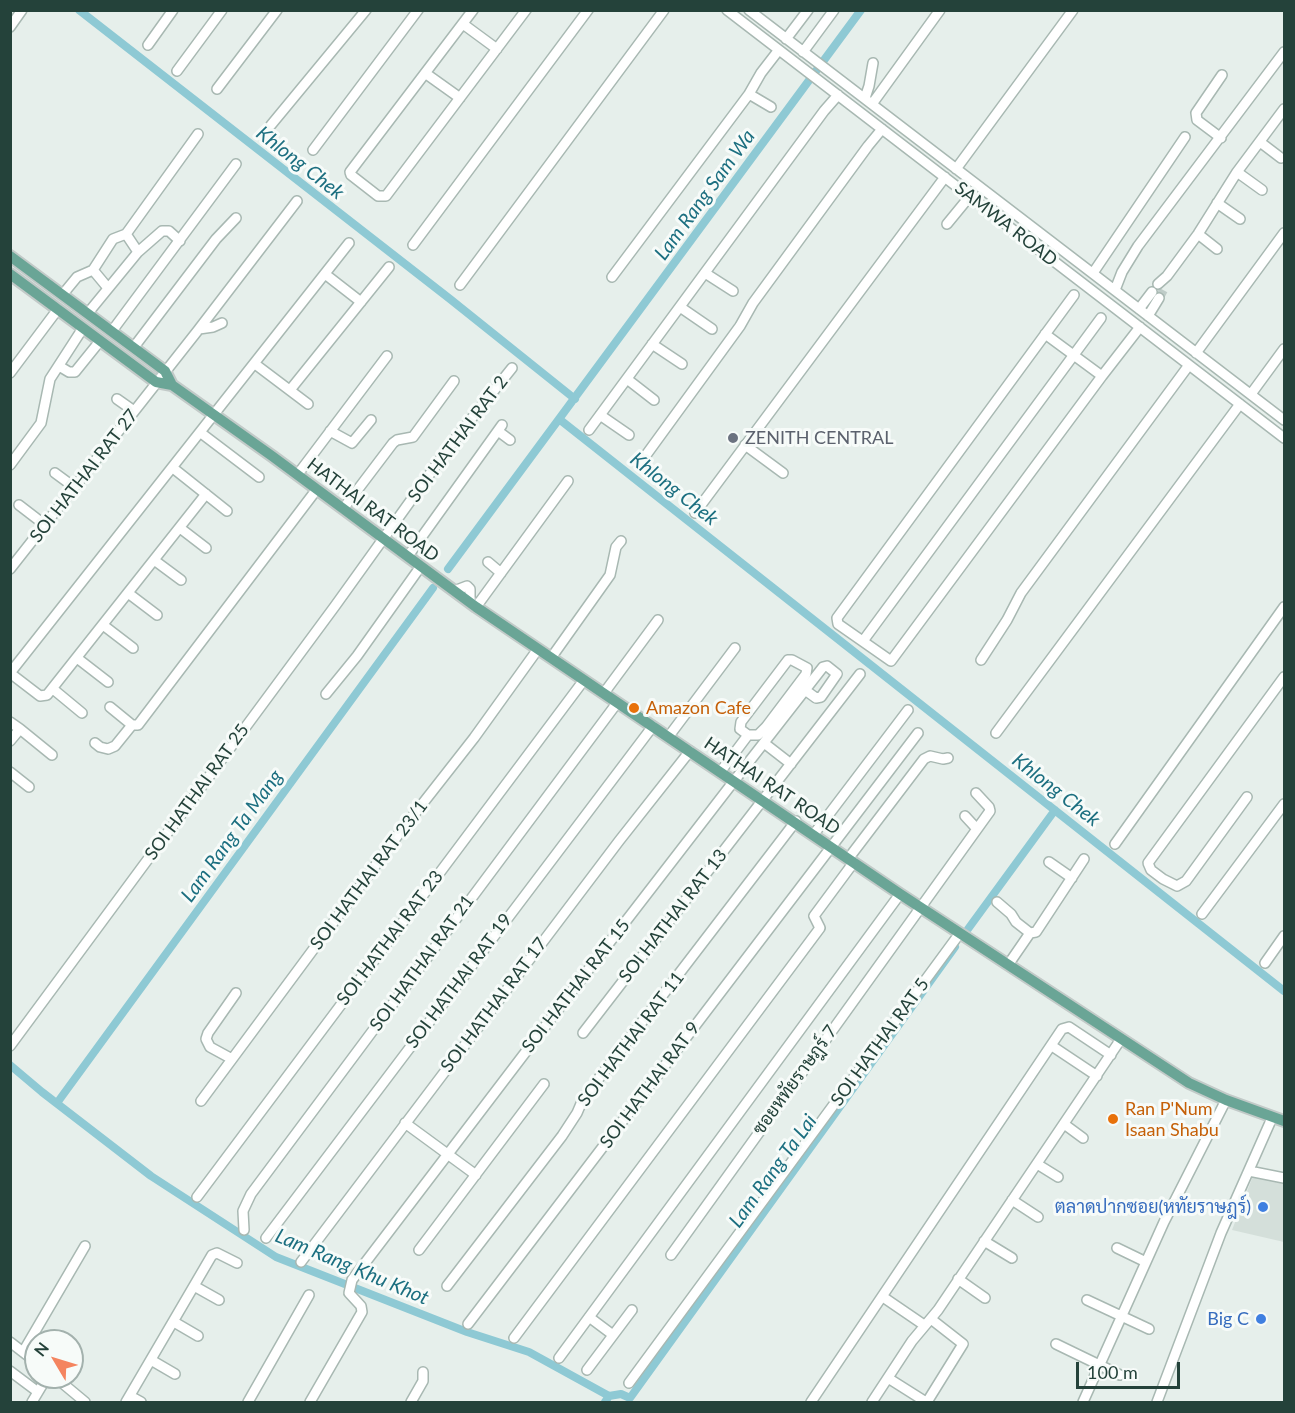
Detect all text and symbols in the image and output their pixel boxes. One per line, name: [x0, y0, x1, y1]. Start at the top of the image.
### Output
water label: Khlong Chek: [251, 121, 349, 205]
water label: Lam Rang Sam Wa: [650, 125, 760, 265]
street label: SAMWA ROAD: [950, 177, 1062, 271]
street label: SOI HATHAI RAT 2: [403, 372, 513, 506]
street label: SOI HATHAI RAT 27: [25, 405, 143, 547]
place label: ZENITH CENTRAL: [745, 427, 893, 449]
marker: ZENITH CENTRAL: [726, 431, 740, 445]
water label: Khlong Chek: [625, 447, 723, 531]
street label: HATHAI RAT ROAD: [303, 453, 443, 567]
place label: Amazon Cafe: [646, 697, 751, 719]
marker: Amazon Cafe: [627, 701, 641, 715]
street label: SOI HATHAI RAT 25: [140, 720, 254, 864]
street label: HATHAI RAT ROAD: [700, 732, 844, 840]
water label: Khlong Chek: [1007, 748, 1105, 832]
water label: Lam Rang Ta Mang: [176, 765, 288, 907]
street label: SOI HATHAI RAT 23/1: [306, 796, 432, 954]
street label: SOI HATHAI RAT 13: [614, 845, 732, 987]
street label: SOI HATHAI RAT 23: [332, 866, 448, 1010]
street label: SOI HATHAI RAT 21: [365, 891, 479, 1035]
street label: SOI HATHAI RAT 19: [401, 909, 517, 1053]
street label: SOI HATHAI RAT 15: [517, 915, 635, 1057]
street label: SOI HATHAI RAT 17: [436, 933, 552, 1077]
street label: SOI HATHAI RAT 11: [573, 967, 689, 1111]
street label: SOI HATHAI RAT 5: [826, 974, 934, 1110]
street label: SOI HATHAI RAT 9: [595, 1018, 705, 1152]
street label: ซอยหทัยราษฎร์ 7: [748, 1021, 842, 1139]
place label: Ran P'Num Isaan Shabu: [1125, 1098, 1219, 1140]
water label: Lam Rang Ta Lai: [724, 1110, 822, 1232]
marker: Ran P'Num Isaan Shabu: [1106, 1112, 1120, 1126]
place label: ตลาดปากซอย(หทัยราษฎร์): [1055, 1196, 1251, 1218]
marker: ตลาดปากซอย(หทัยราษฎร์): [1256, 1200, 1270, 1214]
water label: Lam Rang Khu Khot: [272, 1224, 432, 1310]
place label: Big C: [1207, 1308, 1249, 1330]
marker: Big C: [1254, 1312, 1268, 1326]
north arrow: [24, 1329, 84, 1389]
text: N: [30, 1338, 52, 1360]
scale bar: [1079, 1350, 1182, 1388]
text: 100 m: [1087, 1361, 1138, 1383]

